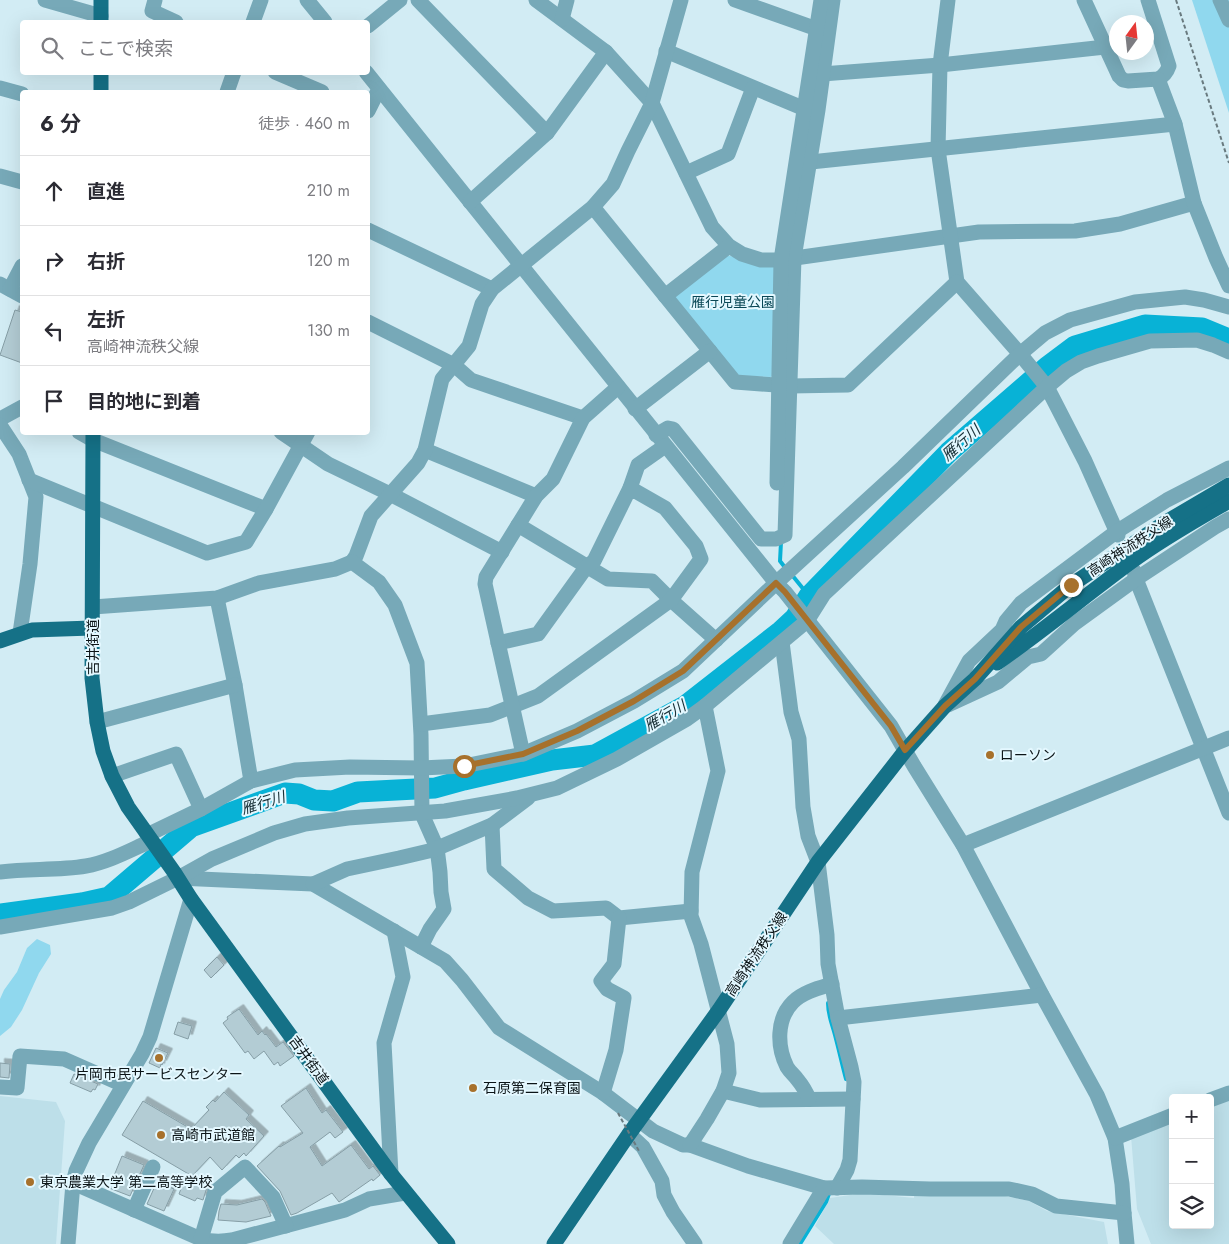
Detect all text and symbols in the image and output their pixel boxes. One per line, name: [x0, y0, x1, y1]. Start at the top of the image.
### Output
north arrow: [1109, 15, 1154, 60]
search box: [20, 20, 370, 75]
icon: search: [38, 34, 66, 62]
text: ここで検索: [78, 35, 173, 62]
text: 6 分: [40, 109, 81, 139]
text: 徒歩 · 460 m: [258, 112, 350, 135]
icon: ahead: [40, 177, 68, 205]
text: 直進: [87, 178, 125, 205]
text: 210 m: [307, 179, 350, 202]
icon: right: [40, 247, 68, 275]
text: 右折: [87, 248, 125, 275]
text: 120 m: [307, 249, 350, 272]
park label: 雁行児童公園: [691, 292, 775, 312]
text: 左折: [87, 306, 125, 333]
icon: left: [40, 317, 68, 345]
text: 130 m: [307, 319, 350, 342]
text: 高崎神流秩父線: [87, 335, 199, 358]
icon: arrive: [40, 387, 68, 415]
text: 目的地に到着: [87, 388, 201, 415]
water label: 雁行川: [937, 419, 987, 466]
street label: 高崎神流秩父線: [1083, 511, 1177, 581]
route end: [1060, 574, 1083, 597]
street label: 吉井街道: [83, 619, 103, 675]
water label: 雁行川: [640, 694, 692, 737]
place label: ローソン: [1000, 745, 1056, 765]
marker: ローソン: [984, 749, 996, 761]
route start: [453, 755, 476, 778]
water label: 雁行川: [238, 785, 290, 820]
street label: 高崎神流秩父線: [720, 908, 792, 1000]
street label: 吉井街道: [284, 1031, 334, 1089]
marker: 片岡市民サービスセンター: [153, 1052, 165, 1064]
place label: 片岡市民サービスセンター: [75, 1064, 243, 1084]
place label: 石原第二保育園: [483, 1078, 581, 1098]
marker: 石原第二保育園: [467, 1082, 479, 1094]
map controls: [1169, 1094, 1214, 1229]
button: +: [1169, 1094, 1214, 1139]
place label: 高崎市武道館: [171, 1125, 255, 1145]
marker: 高崎市武道館: [155, 1129, 167, 1141]
button: −: [1169, 1139, 1214, 1184]
place label: 東京農業大学 第二高等学校: [40, 1172, 212, 1192]
marker: 東京農業大学 第二高等学校: [24, 1176, 36, 1188]
button: layers: [1169, 1184, 1214, 1229]

